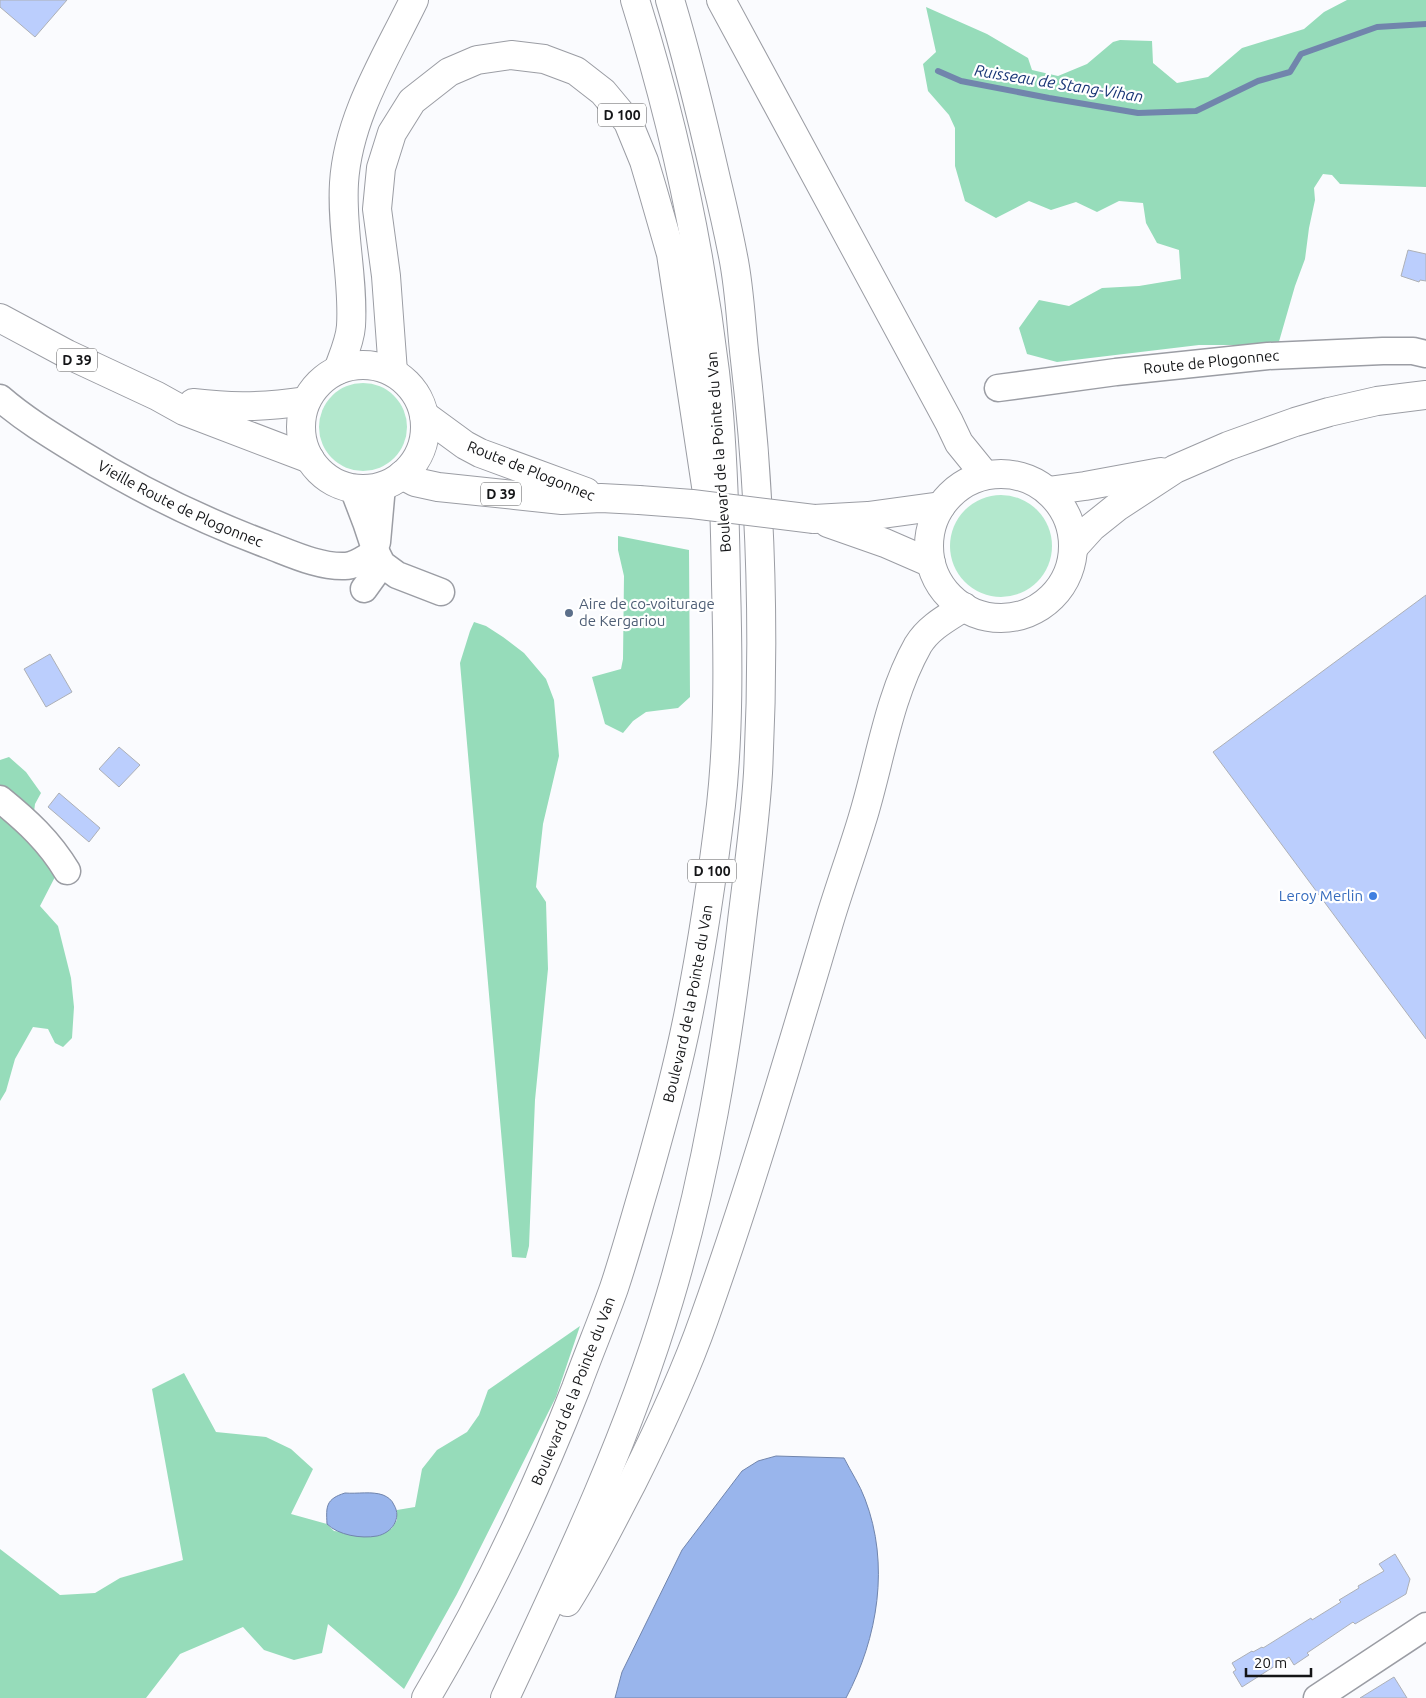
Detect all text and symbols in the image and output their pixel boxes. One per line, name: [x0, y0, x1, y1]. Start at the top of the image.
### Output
water label: Ruisseau de Stang-Vihan: [973, 61, 1145, 105]
road number: D 100: [598, 104, 646, 126]
street label: Route de Plogonnec: [1143, 347, 1280, 377]
road number: D 39: [57, 348, 97, 372]
street label: Boulevard de la Pointe du Van: [703, 351, 734, 553]
street label: Route de Plogonnec: [465, 437, 598, 504]
street label: Vieille Route de Plogonnec: [95, 457, 266, 550]
road number: D 39: [481, 482, 521, 506]
place label: Aire de co-voiturage de Kergariou: [579, 595, 715, 629]
marker: Aire de co-voiturage de Kergariou: [563, 607, 575, 619]
road number: D 100: [688, 859, 736, 882]
place label: Leroy Merlin: [1279, 887, 1363, 904]
marker: Leroy Merlin: [1367, 890, 1379, 902]
street label: Boulevard de la Pointe du Van: [659, 903, 715, 1104]
street label: Boulevard de la Pointe du Van: [528, 1294, 618, 1488]
scale bar: [1246, 1646, 1311, 1678]
text: 20 m: [1254, 1654, 1287, 1671]

